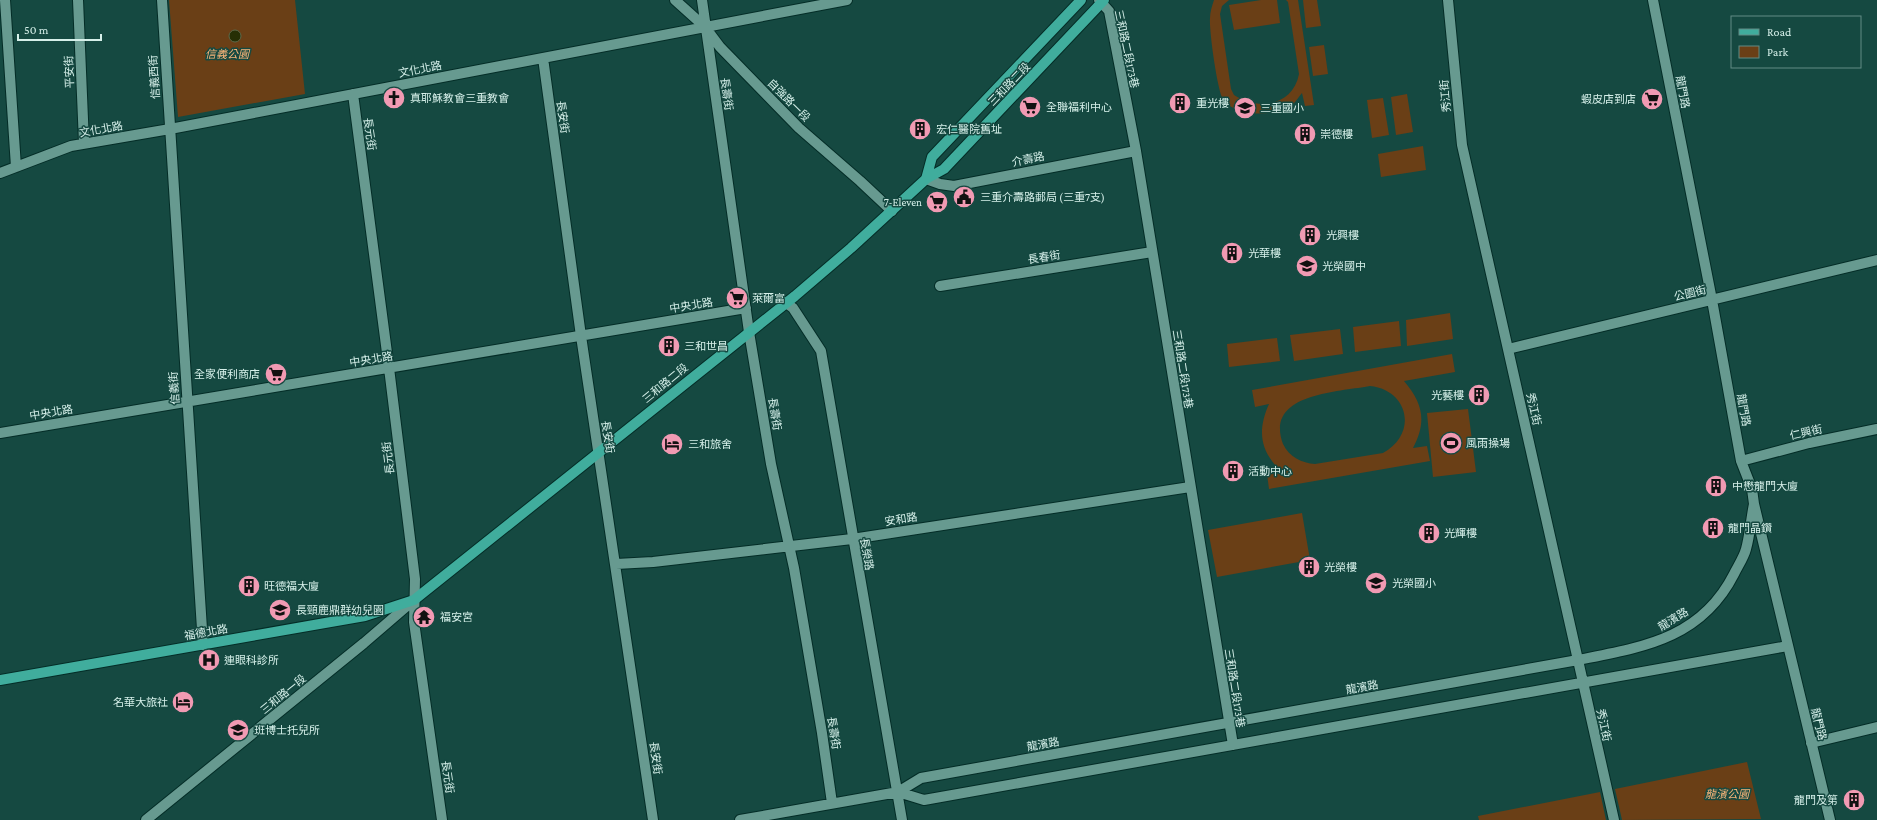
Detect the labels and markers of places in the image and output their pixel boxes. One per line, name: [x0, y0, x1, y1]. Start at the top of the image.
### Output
church icon: 真耶穌教會三重教會: [381, 85, 407, 111]
supermarket icon: 蝦皮店到店: [1639, 86, 1665, 112]
building icon: 重光樓: [1167, 90, 1193, 116]
place label: 真耶穌教會三重教會: [410, 92, 509, 104]
place label: 蝦皮店到店: [1581, 93, 1636, 105]
supermarket icon: 全聯福利中心: [1017, 94, 1043, 120]
school or university icon: 三重國小: [1232, 95, 1258, 121]
place label: 重光樓: [1196, 97, 1229, 109]
place label: 全聯福利中心: [1046, 101, 1112, 113]
place label: 三重國小: [1260, 102, 1304, 114]
building icon: 宏仁醫院舊址: [907, 116, 933, 142]
building icon: 崇德樓: [1292, 121, 1318, 147]
place label: 宏仁醫院舊址: [936, 123, 1002, 135]
place label: 崇德樓: [1320, 128, 1353, 140]
public building icon: 三重介壽路郵局 (三重7支): [951, 184, 977, 210]
supermarket icon: 7-Eleven: [924, 189, 950, 215]
place label: 三重介壽路郵局 (三重7支): [980, 191, 1105, 204]
place label: 7-Eleven: [884, 196, 922, 208]
building icon: 光興樓: [1297, 222, 1323, 248]
place label: 光興樓: [1326, 229, 1359, 241]
building icon: 光華樓: [1219, 240, 1245, 266]
place label: 光華樓: [1248, 247, 1281, 259]
school or university icon: 光榮國中: [1294, 253, 1320, 279]
place label: 光榮國中: [1322, 260, 1366, 272]
supermarket icon: 萊爾富: [724, 285, 750, 311]
place label: 萊爾富: [752, 292, 785, 304]
building icon: 三和世昌: [656, 333, 682, 359]
place label: 三和世昌: [684, 340, 728, 352]
supermarket icon: 全家便利商店: [263, 361, 289, 387]
place label: 全家便利商店: [194, 368, 260, 380]
building icon: 光藝樓: [1466, 382, 1492, 408]
place label: 光藝樓: [1431, 389, 1464, 401]
sports icon: 風雨操場: [1438, 430, 1464, 456]
hotel icon: 三和旅舍: [659, 431, 685, 457]
place label: 風雨操場: [1466, 437, 1510, 449]
place label: 三和旅舍: [688, 438, 732, 450]
building icon: 活動中心: [1220, 458, 1246, 484]
place label: 活動中心: [1248, 465, 1292, 477]
building icon: 中懋龍門大廈: [1703, 473, 1729, 499]
place label: 中懋龍門大廈: [1732, 480, 1798, 492]
building icon: 龍門晶鑽: [1700, 515, 1726, 541]
building icon: 光輝樓: [1416, 520, 1442, 546]
place label: 龍門晶鑽: [1728, 522, 1772, 534]
place label: 光輝樓: [1444, 527, 1477, 539]
building icon: 光榮樓: [1296, 554, 1322, 580]
place label: 光榮樓: [1324, 561, 1357, 573]
school or university icon: 光榮國小: [1363, 570, 1389, 596]
building icon: 旺德福大廈: [236, 573, 262, 599]
place label: 光榮國小: [1392, 577, 1436, 589]
place label: 旺德福大廈: [264, 580, 319, 592]
school or university icon: 長頸鹿鼎群幼兒園: [267, 597, 293, 623]
place label: 長頸鹿鼎群幼兒園: [296, 604, 384, 616]
temple icon: 福安宮: [411, 604, 437, 630]
place label: 福安宮: [440, 611, 473, 623]
hospital icon: 連眼科診所: [196, 647, 222, 673]
place label: 連眼科診所: [224, 654, 279, 666]
hotel icon: 名華大旅社: [170, 689, 196, 715]
place label: 名華大旅社: [113, 696, 168, 708]
school or university icon: 班博士托兒所: [225, 717, 251, 743]
place label: 班博士托兒所: [254, 724, 320, 736]
building icon: 龍門及第: [1841, 787, 1867, 813]
place label: 龍門及第: [1794, 794, 1838, 806]

